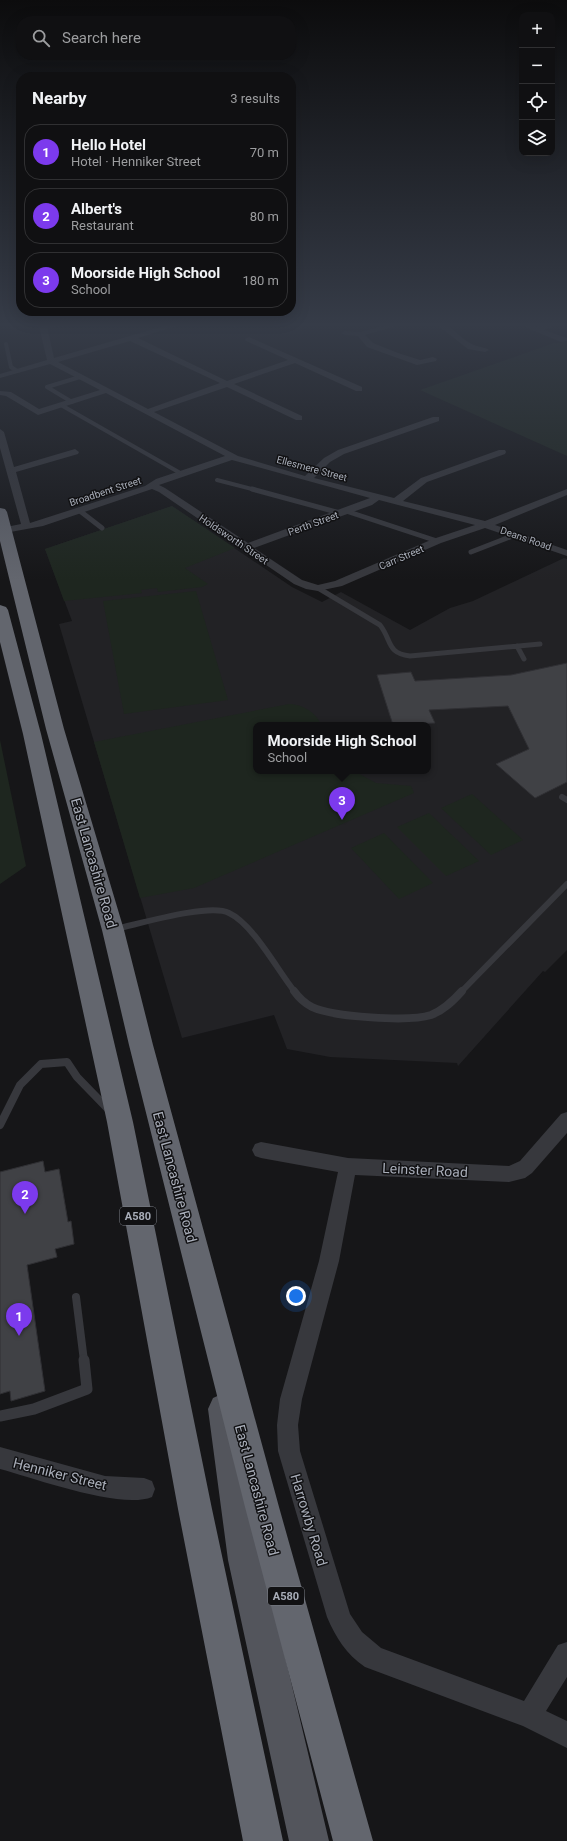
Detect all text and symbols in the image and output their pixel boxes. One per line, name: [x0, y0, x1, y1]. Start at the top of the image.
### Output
map controls: [519, 12, 555, 156]
button: +: [519, 12, 555, 48]
search box: [16, 16, 296, 60]
icon: search: [30, 27, 52, 49]
text: Search here: [62, 29, 141, 47]
button: −: [519, 48, 555, 84]
button: locate: [519, 84, 555, 120]
text: Nearby: [32, 88, 87, 108]
text: 3 results: [230, 91, 280, 106]
button: layers: [519, 120, 555, 156]
text: Hello Hotel: [71, 136, 146, 154]
text: 1: [42, 145, 50, 160]
text: 70 m: [250, 145, 279, 160]
text: Hotel · Henniker Street: [71, 154, 201, 169]
text: Albert's: [71, 200, 122, 218]
text: 2: [42, 209, 50, 224]
text: 80 m: [250, 209, 279, 224]
text: Restaurant: [71, 218, 134, 233]
text: Moorside High School: [71, 264, 220, 282]
text: 3: [42, 273, 50, 288]
text: 180 m: [242, 273, 279, 288]
text: School: [71, 282, 111, 297]
street label: Ellesmere Street: [275, 454, 348, 483]
street label: Broadbent Street: [68, 475, 142, 508]
street label: Perth Street: [286, 509, 340, 538]
street label: Holdsworth Street: [197, 512, 270, 566]
street label: Deans Road: [499, 525, 553, 552]
street label: Carr Street: [377, 543, 425, 572]
popup: [253, 722, 431, 774]
text: Moorside High School: [267, 732, 417, 750]
text: School: [267, 750, 307, 765]
pin: 3: [329, 787, 355, 820]
street label: East Lancashire Road: [68, 796, 120, 930]
street label: East Lancashire Road: [150, 1110, 200, 1244]
street label: Leinster Road: [382, 1160, 468, 1180]
pin: 2: [12, 1181, 38, 1214]
road number: A580: [120, 1207, 156, 1225]
your location: [286, 1286, 306, 1306]
pin: 1: [6, 1303, 32, 1336]
street label: East Lancashire Road: [232, 1423, 282, 1557]
street label: Henniker Street: [12, 1455, 109, 1493]
street label: Harrowby Road: [287, 1472, 331, 1568]
road number: A580: [268, 1587, 304, 1605]

